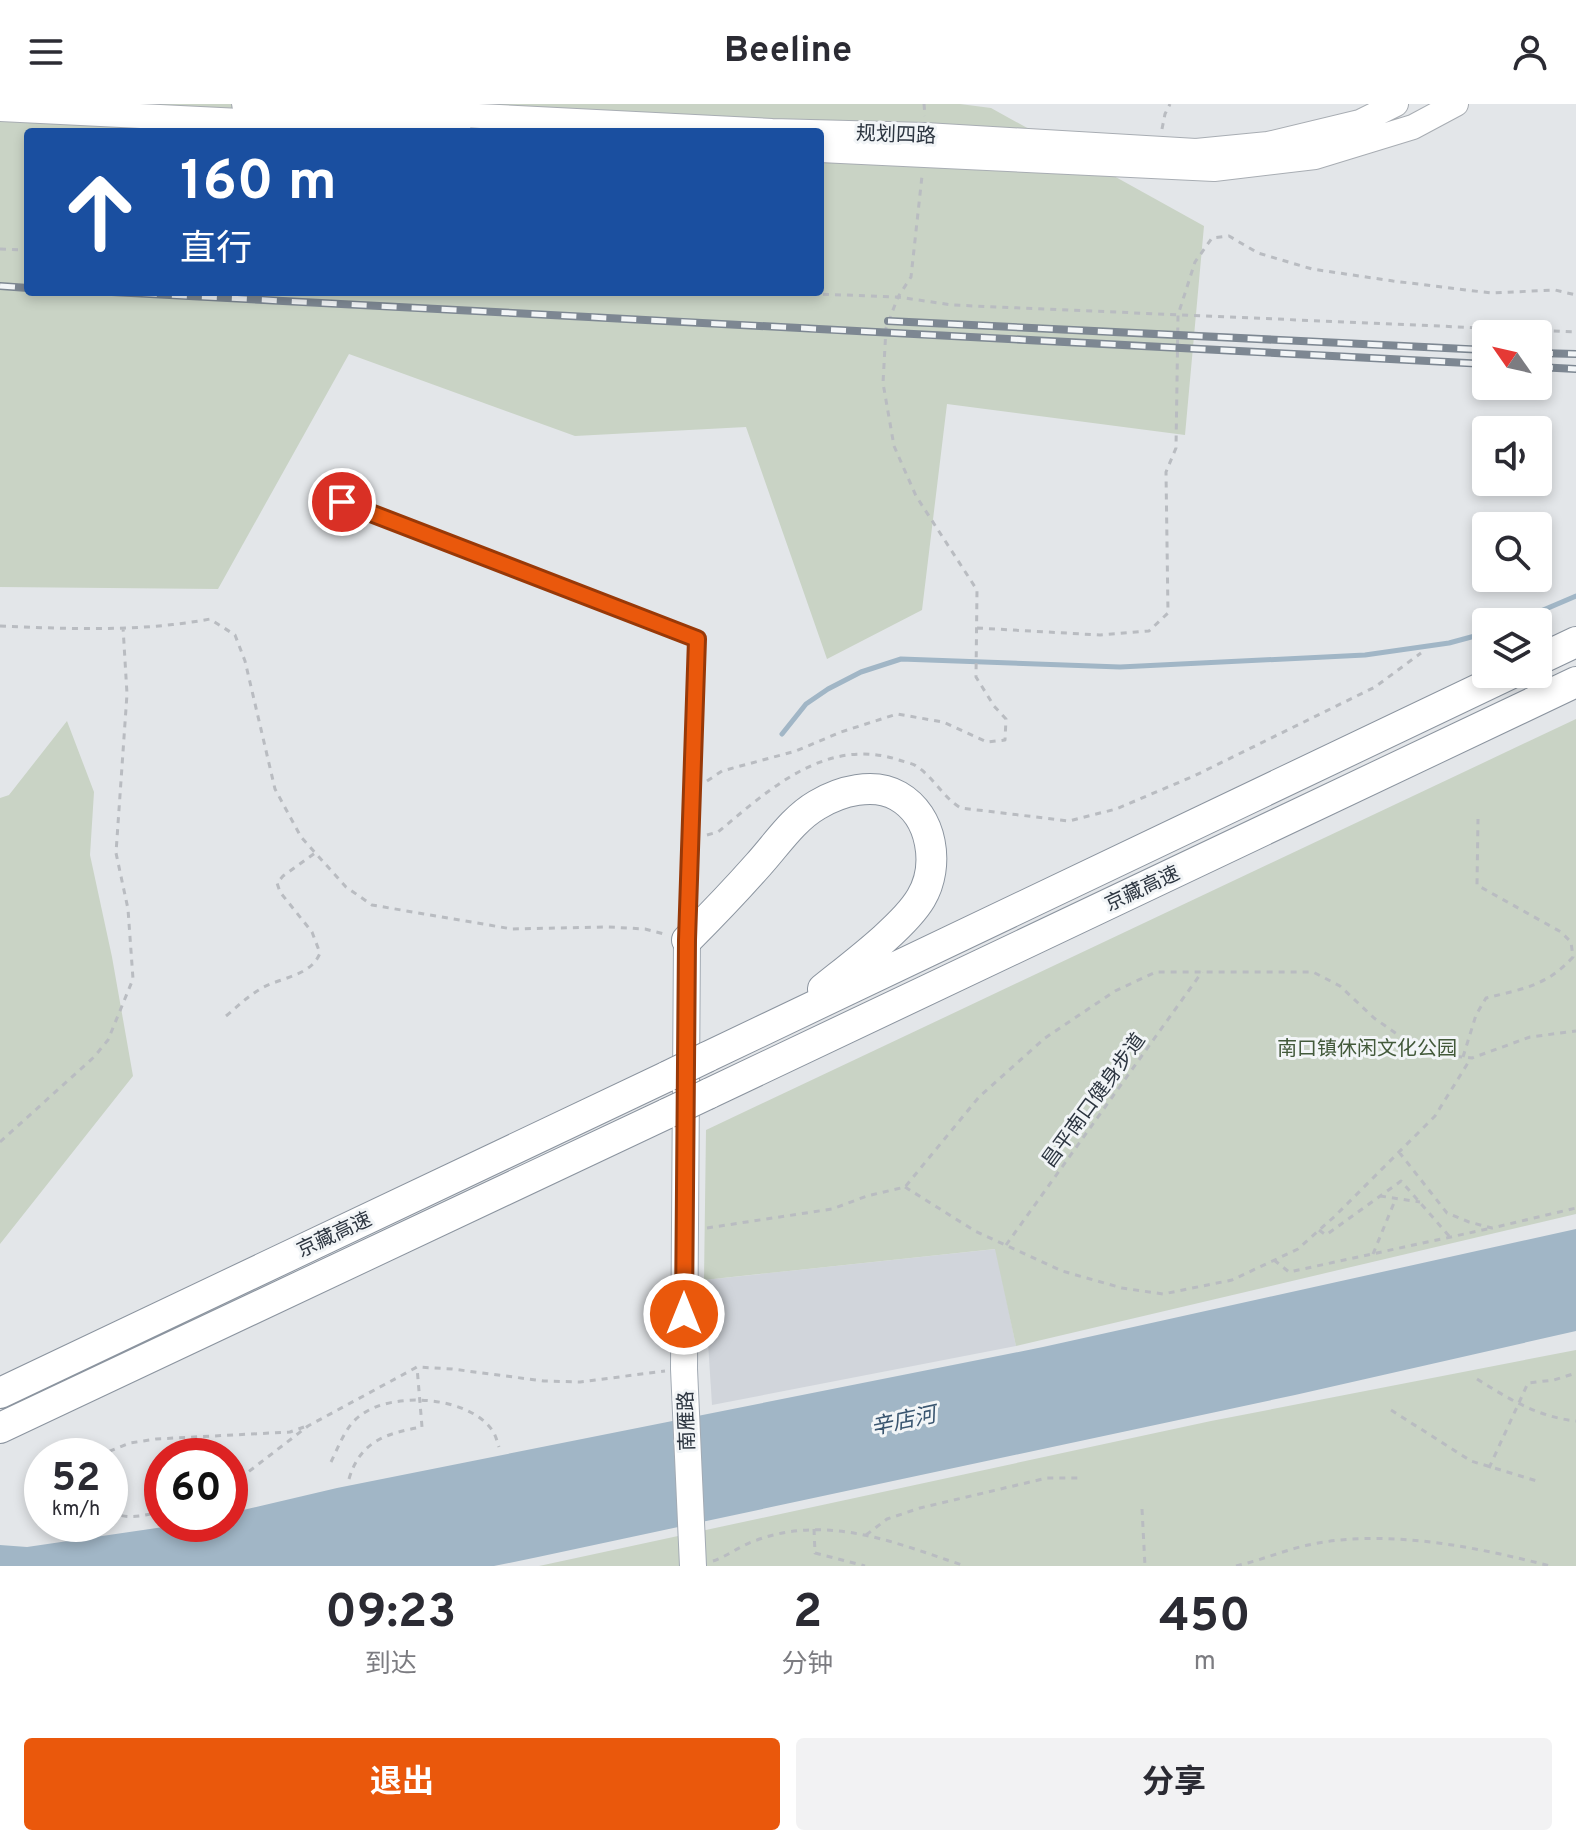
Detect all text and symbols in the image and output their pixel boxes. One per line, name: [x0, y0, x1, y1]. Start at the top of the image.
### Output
text: Beeline: [724, 29, 852, 75]
icon: menu: [24, 30, 68, 74]
icon: person: [1508, 30, 1552, 74]
street label: 规划四路: [856, 122, 936, 150]
text: 160 m: [180, 149, 337, 219]
icon: ahead: [48, 160, 152, 264]
text: 直行: [180, 228, 252, 274]
north arrow: [1472, 320, 1552, 400]
map controls: [1472, 320, 1552, 688]
button: sound: [1472, 416, 1552, 496]
pin: [308, 468, 376, 536]
icon: arrive: [320, 480, 364, 524]
button: search: [1472, 512, 1552, 592]
button: layers: [1472, 608, 1552, 688]
street label: 京藏高速: [1101, 861, 1185, 918]
street label: 昌平南口健身步道: [1037, 1029, 1152, 1174]
park label: 南口镇休闲文化公园: [1277, 1037, 1457, 1063]
street label: 京藏高速: [293, 1207, 377, 1264]
position arrow: [642, 1272, 726, 1356]
street label: 南雁路: [674, 1390, 702, 1451]
water label: 辛店河: [868, 1402, 943, 1443]
speed limit sign: 60: [144, 1438, 248, 1542]
text: 52: [52, 1455, 100, 1505]
text: km/h: [52, 1497, 100, 1523]
text: 09:23: [325, 1584, 456, 1644]
text: 2: [793, 1584, 822, 1644]
text: 450: [1159, 1588, 1251, 1648]
text: m: [1194, 1646, 1216, 1679]
text: 到达: [365, 1649, 417, 1682]
text: 分钟: [782, 1649, 834, 1682]
button: 退出: [24, 1738, 780, 1830]
button: 分享: [796, 1738, 1552, 1830]

